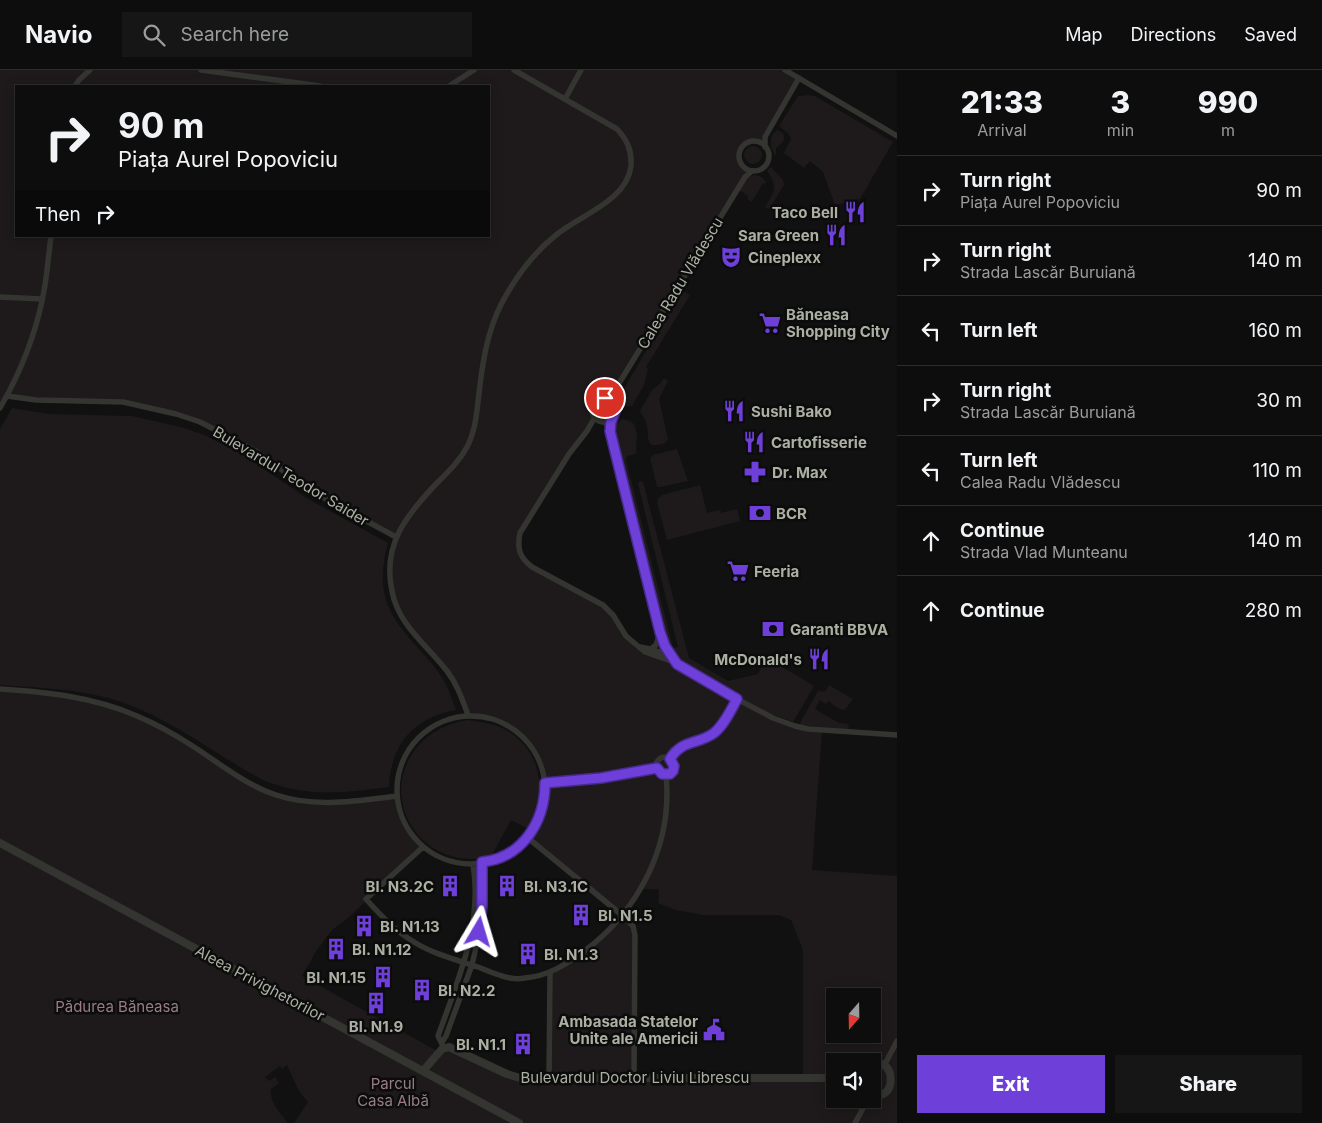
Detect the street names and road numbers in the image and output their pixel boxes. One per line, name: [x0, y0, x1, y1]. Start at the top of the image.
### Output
street label: Calea Radu Vlădescu: [633, 214, 727, 352]
street label: Bulevardul Teodor Saider: [210, 422, 373, 530]
street label: Aleea Privighetorilor: [192, 941, 328, 1025]
street label: Bulevardul Doctor Liviu Librescu: [521, 1068, 749, 1087]

